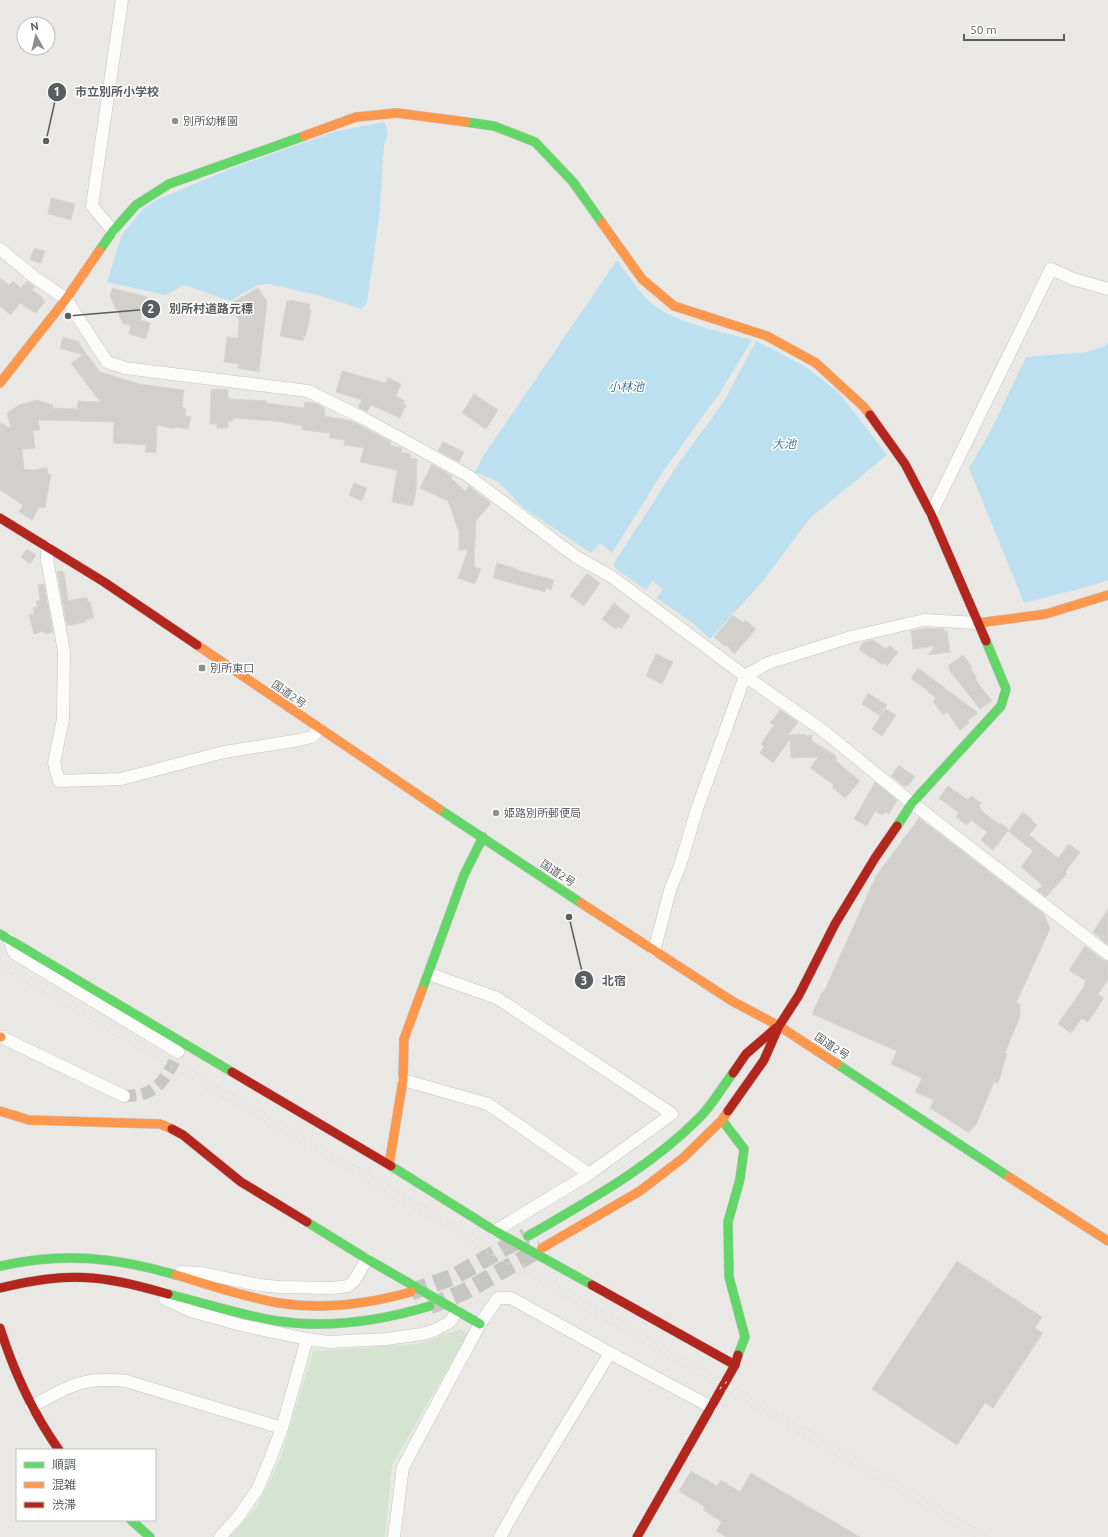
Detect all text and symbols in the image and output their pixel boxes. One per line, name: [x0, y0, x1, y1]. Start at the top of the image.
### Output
north arrow: [16, 16, 56, 56]
scale bar: [964, 16, 1064, 42]
text: N: [30, 20, 40, 33]
text: 50 m: [970, 23, 997, 36]
callout: 市立別所小学校: [47, 80, 167, 104]
text: 1: [54, 85, 60, 98]
text: 市立別所小学校: [75, 85, 159, 98]
place label: 別所幼稚園: [183, 115, 238, 127]
marker: 別所幼稚園: [170, 116, 180, 126]
callout: 別所村道路元標: [141, 297, 261, 321]
text: 2: [148, 302, 155, 315]
text: 別所村道路元標: [169, 302, 253, 315]
water label: 小林池: [608, 380, 645, 393]
water label: 大池: [772, 437, 797, 450]
place label: 別所東口: [210, 662, 254, 674]
marker: 別所東口: [197, 663, 207, 673]
street label: 国道2号: [269, 678, 309, 710]
place label: 姫路別所郵便局: [504, 807, 581, 819]
marker: 姫路別所郵便局: [491, 808, 501, 818]
street label: 国道2号: [538, 857, 578, 889]
callout: 北宿: [574, 968, 634, 992]
text: 3: [581, 974, 587, 987]
text: 北宿: [602, 974, 626, 987]
street label: 国道2号: [812, 1030, 852, 1062]
legend: [16, 1449, 156, 1521]
text: 順調: [52, 1458, 76, 1471]
text: 混雑: [52, 1478, 76, 1491]
text: 渋滞: [52, 1498, 76, 1511]

